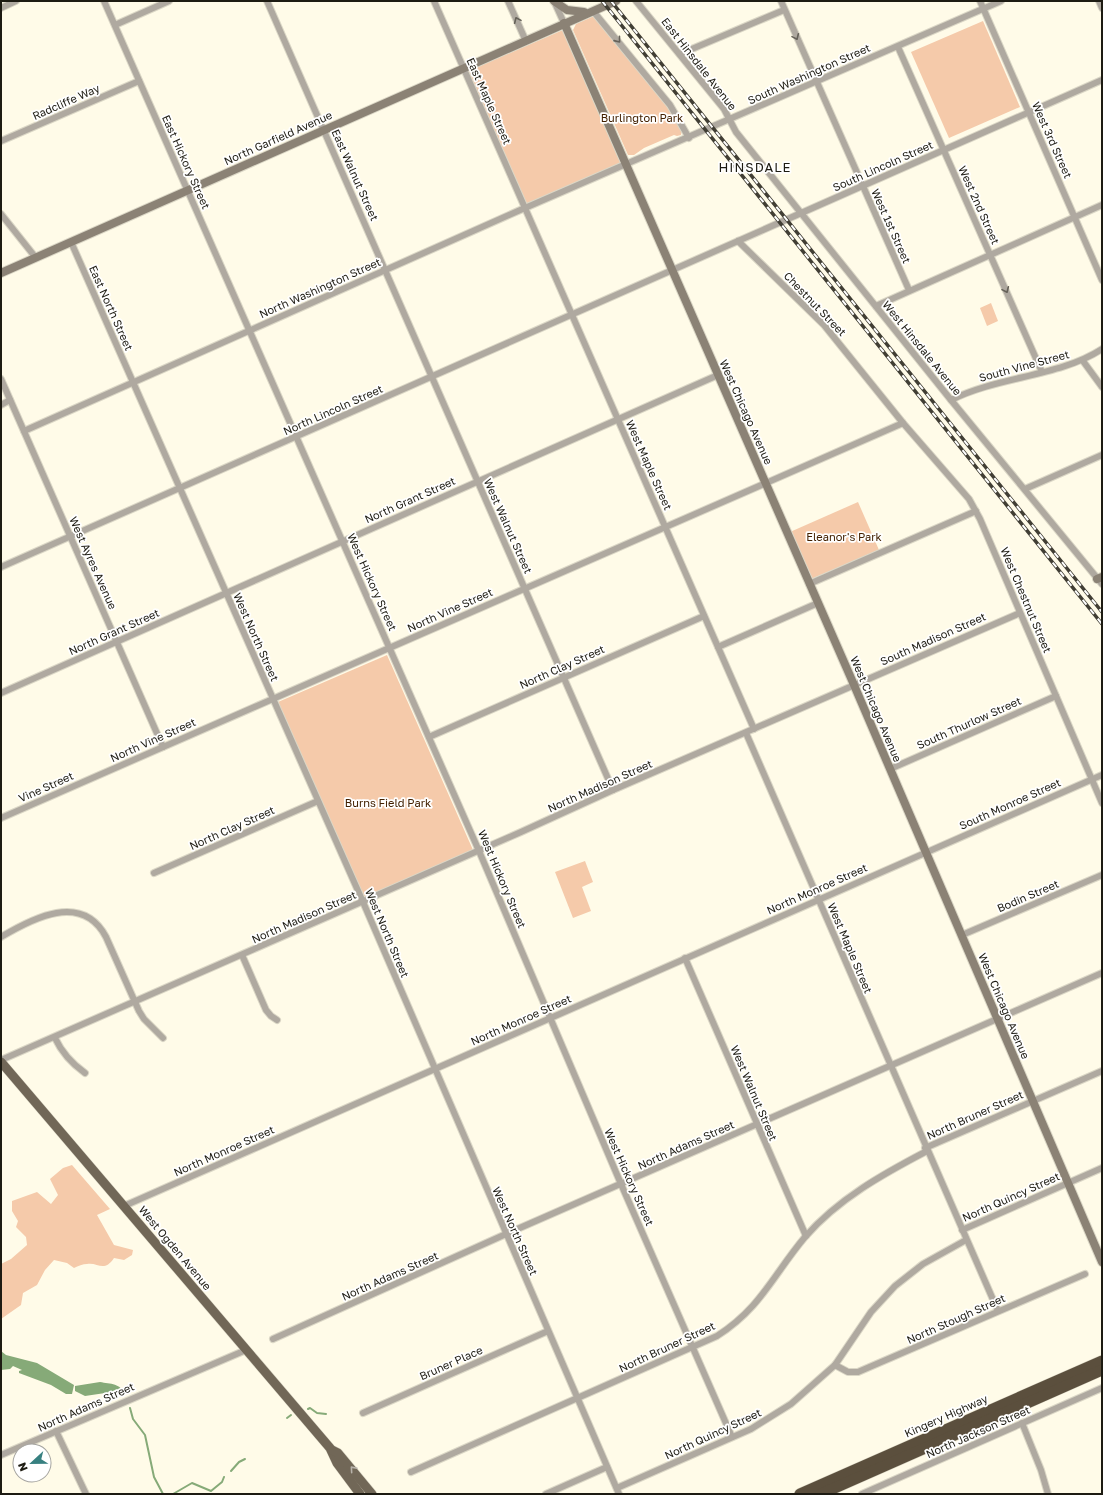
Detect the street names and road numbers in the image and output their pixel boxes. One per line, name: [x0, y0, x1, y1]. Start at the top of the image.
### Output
street label: East Hinsdale Avenue: [659, 15, 740, 113]
street label: South Washington Street: [746, 41, 872, 106]
street label: East Maple Street: [465, 56, 514, 146]
street label: Radcliffe Way: [30, 81, 101, 122]
street label: West 3rd Street: [1030, 100, 1075, 180]
street label: North Garfield Avenue: [222, 108, 334, 167]
street label: East Hickory Street: [160, 113, 213, 211]
street label: East Walnut Street: [329, 127, 381, 223]
street label: South Lincoln Street: [831, 138, 935, 194]
street label: West 2nd Street: [956, 163, 1003, 246]
street label: West 1st Street: [869, 186, 914, 265]
street label: North Washington Street: [257, 255, 383, 320]
street label: East North Street: [87, 263, 136, 352]
street label: Chestnut Street: [782, 269, 849, 338]
street label: West Hinsdale Avenue: [880, 298, 964, 398]
street label: South Vine Street: [977, 347, 1070, 384]
street label: West Chicago Avenue: [717, 357, 776, 466]
street label: North Lincoln Street: [281, 382, 385, 437]
street label: West Maple Street: [624, 418, 675, 512]
street label: North Grant Street: [362, 474, 457, 525]
street label: West Walnut Street: [482, 476, 535, 575]
street label: West Ayres Avenue: [67, 514, 120, 611]
street label: West Hickory Street: [345, 531, 400, 633]
street label: West Chestnut Street: [998, 545, 1055, 655]
street label: North Vine Street: [405, 585, 495, 634]
street label: West North Street: [231, 591, 282, 683]
street label: North Grant Street: [66, 606, 161, 657]
street label: South Madison Street: [878, 609, 988, 668]
street label: North Clay Street: [517, 642, 606, 691]
street label: West Chicago Avenue: [848, 654, 905, 764]
street label: South Thurlow Street: [915, 694, 1023, 751]
street label: North Vine Street: [108, 715, 198, 764]
street label: North Madison Street: [545, 757, 654, 815]
street label: Vine Street: [16, 769, 75, 804]
street label: South Monroe Street: [957, 775, 1062, 832]
street label: North Clay Street: [187, 803, 276, 852]
street label: West Hickory Street: [476, 828, 529, 930]
street label: North Monroe Street: [765, 861, 869, 917]
street label: Bodin Street: [995, 877, 1061, 914]
street label: West North Street: [363, 886, 412, 979]
street label: North Madison Street: [249, 888, 358, 946]
street label: West Maple Street: [826, 901, 875, 995]
street label: West Chicago Avenue: [976, 951, 1033, 1061]
street label: North Monroe Street: [469, 992, 573, 1048]
street label: West Walnut Street: [728, 1043, 780, 1143]
street label: North Bruner Street: [924, 1087, 1025, 1142]
street label: North Adams Street: [635, 1117, 736, 1172]
street label: North Monroe Street: [172, 1123, 276, 1179]
street label: West Hickory Street: [602, 1126, 657, 1228]
street label: North Quincy Street: [960, 1169, 1061, 1224]
street label: West North Street: [490, 1185, 541, 1277]
street label: West Ogden Avenue: [136, 1203, 214, 1292]
street label: North Adams Street: [339, 1248, 440, 1303]
street label: North Stough Street: [904, 1291, 1007, 1346]
street label: North Bruner Street: [617, 1319, 717, 1375]
street label: Bruner Place: [417, 1343, 484, 1382]
street label: North Adams Street: [35, 1379, 136, 1434]
street label: Kingery Highway: [902, 1391, 989, 1440]
street label: North Jackson Street: [924, 1403, 1032, 1460]
street label: North Quincy Street: [662, 1405, 763, 1462]

